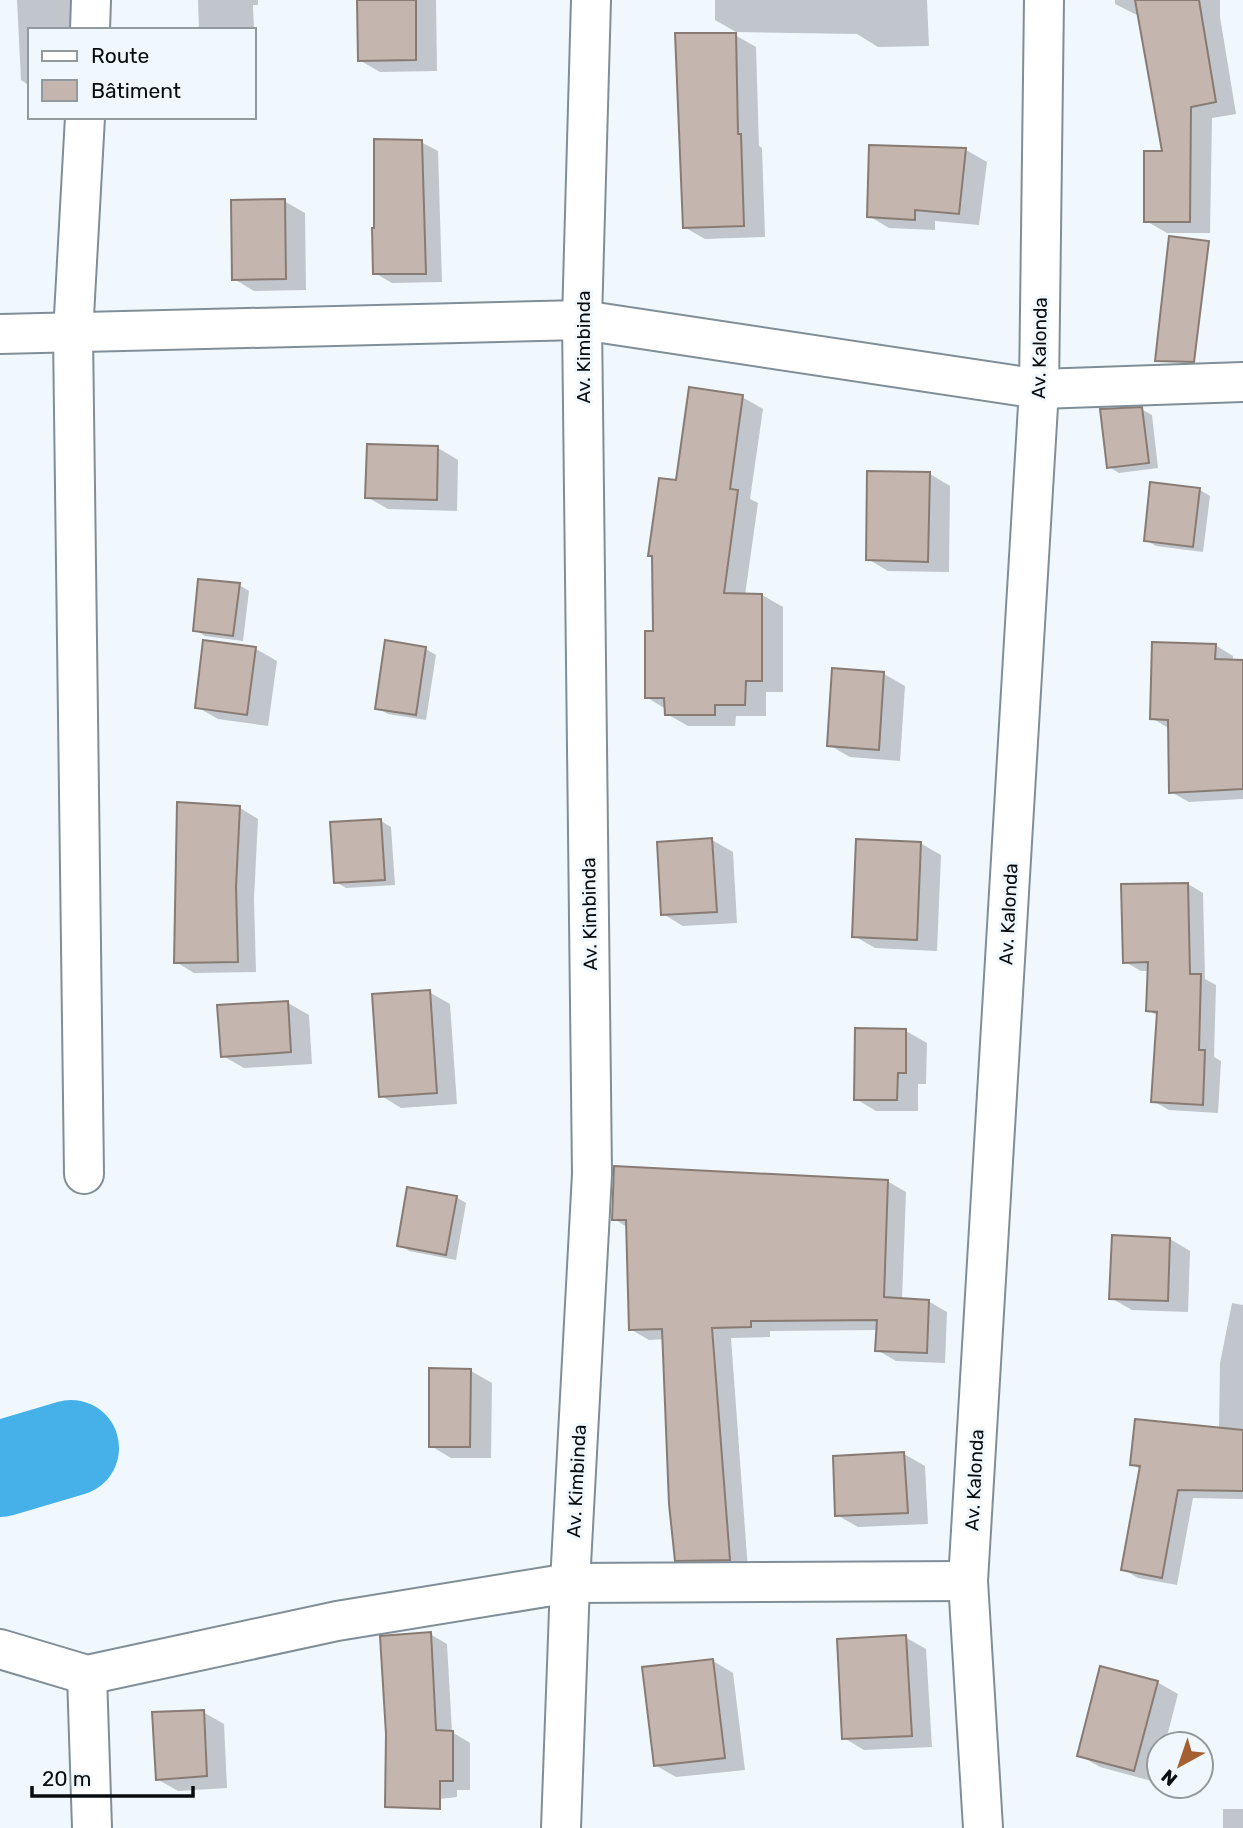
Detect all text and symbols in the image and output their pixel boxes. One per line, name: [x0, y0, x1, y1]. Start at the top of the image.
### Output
legend: [28, 28, 256, 119]
text: Route: [91, 43, 149, 68]
text: Bâtiment: [91, 78, 181, 103]
street label: Av. Kimbinda: [572, 290, 595, 404]
street label: Av. Kalonda: [1027, 297, 1052, 399]
street label: Av. Kimbinda: [577, 857, 602, 971]
street label: Av. Kalonda: [994, 863, 1023, 965]
street label: Av. Kimbinda: [562, 1424, 591, 1538]
street label: Av. Kalonda: [960, 1429, 989, 1531]
north arrow: [1145, 1730, 1215, 1800]
scale bar: [32, 1755, 192, 1799]
text: N: [1157, 1764, 1182, 1791]
text: 20 m: [42, 1766, 91, 1791]

